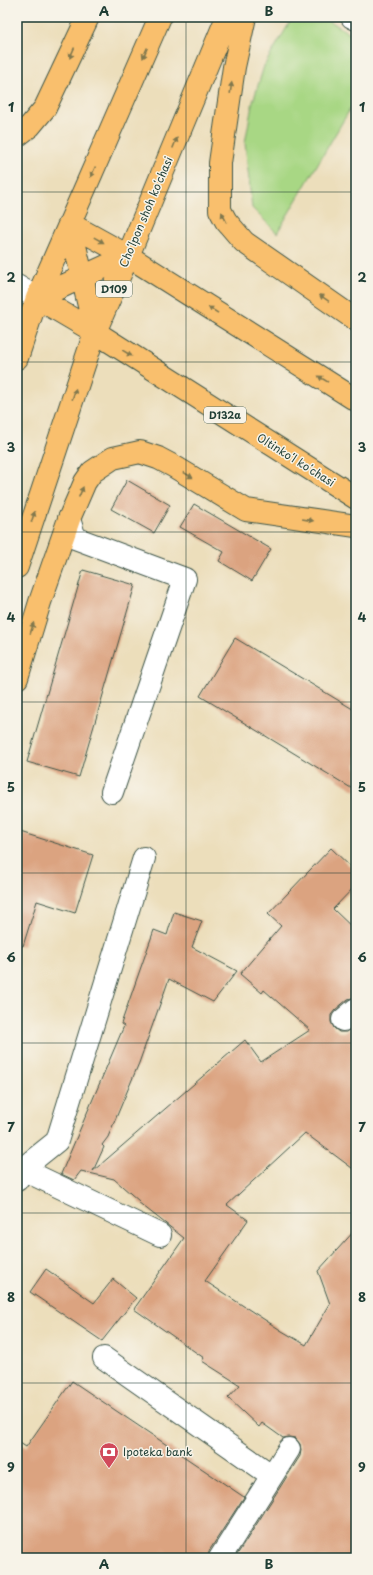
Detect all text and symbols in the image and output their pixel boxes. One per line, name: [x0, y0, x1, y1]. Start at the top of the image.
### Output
text: A: [99, 1, 109, 20]
text: B: [265, 1, 274, 20]
one-way arrow: [68, 47, 74, 59]
one-way arrow: [142, 47, 148, 58]
one-way arrow: [228, 82, 234, 94]
text: 1: [8, 97, 14, 116]
text: 1: [359, 97, 365, 116]
one-way arrow: [172, 137, 178, 149]
street label: Choʻlpon shoh koʻchasi: [114, 154, 177, 270]
one-way arrow: [90, 166, 96, 178]
one-way arrow: [221, 211, 227, 222]
one-way arrow: [93, 236, 105, 243]
text: 2: [6, 267, 16, 286]
text: 2: [357, 267, 367, 286]
road number: D109: [96, 281, 132, 297]
one-way arrow: [318, 294, 329, 302]
one-way arrow: [207, 306, 219, 313]
one-way arrow: [122, 349, 133, 357]
one-way arrow: [317, 375, 329, 382]
one-way arrow: [71, 387, 77, 399]
road number: D132a: [204, 407, 246, 423]
street label: Oltinkoʻl koʻchasi: [254, 429, 339, 490]
text: 3: [7, 437, 16, 456]
text: 3: [358, 437, 367, 456]
one-way arrow: [183, 471, 193, 479]
one-way arrow: [78, 486, 84, 498]
one-way arrow: [31, 511, 37, 523]
one-way arrow: [302, 517, 314, 523]
text: 4: [7, 607, 16, 626]
text: 4: [358, 607, 367, 626]
one-way arrow: [29, 621, 35, 633]
text: 5: [7, 777, 15, 796]
text: 5: [358, 777, 366, 796]
text: 6: [6, 947, 16, 966]
text: 6: [357, 947, 367, 966]
text: 7: [7, 1117, 15, 1136]
text: 7: [358, 1117, 366, 1136]
text: 8: [7, 1287, 15, 1306]
text: 8: [358, 1287, 366, 1306]
bank icon: Ipoteka bank: [98, 1441, 120, 1469]
place label: Ipoteka bank: [123, 1443, 193, 1460]
text: 9: [7, 1457, 15, 1476]
text: 9: [358, 1457, 366, 1476]
text: A: [99, 1554, 109, 1573]
text: B: [265, 1554, 274, 1573]

